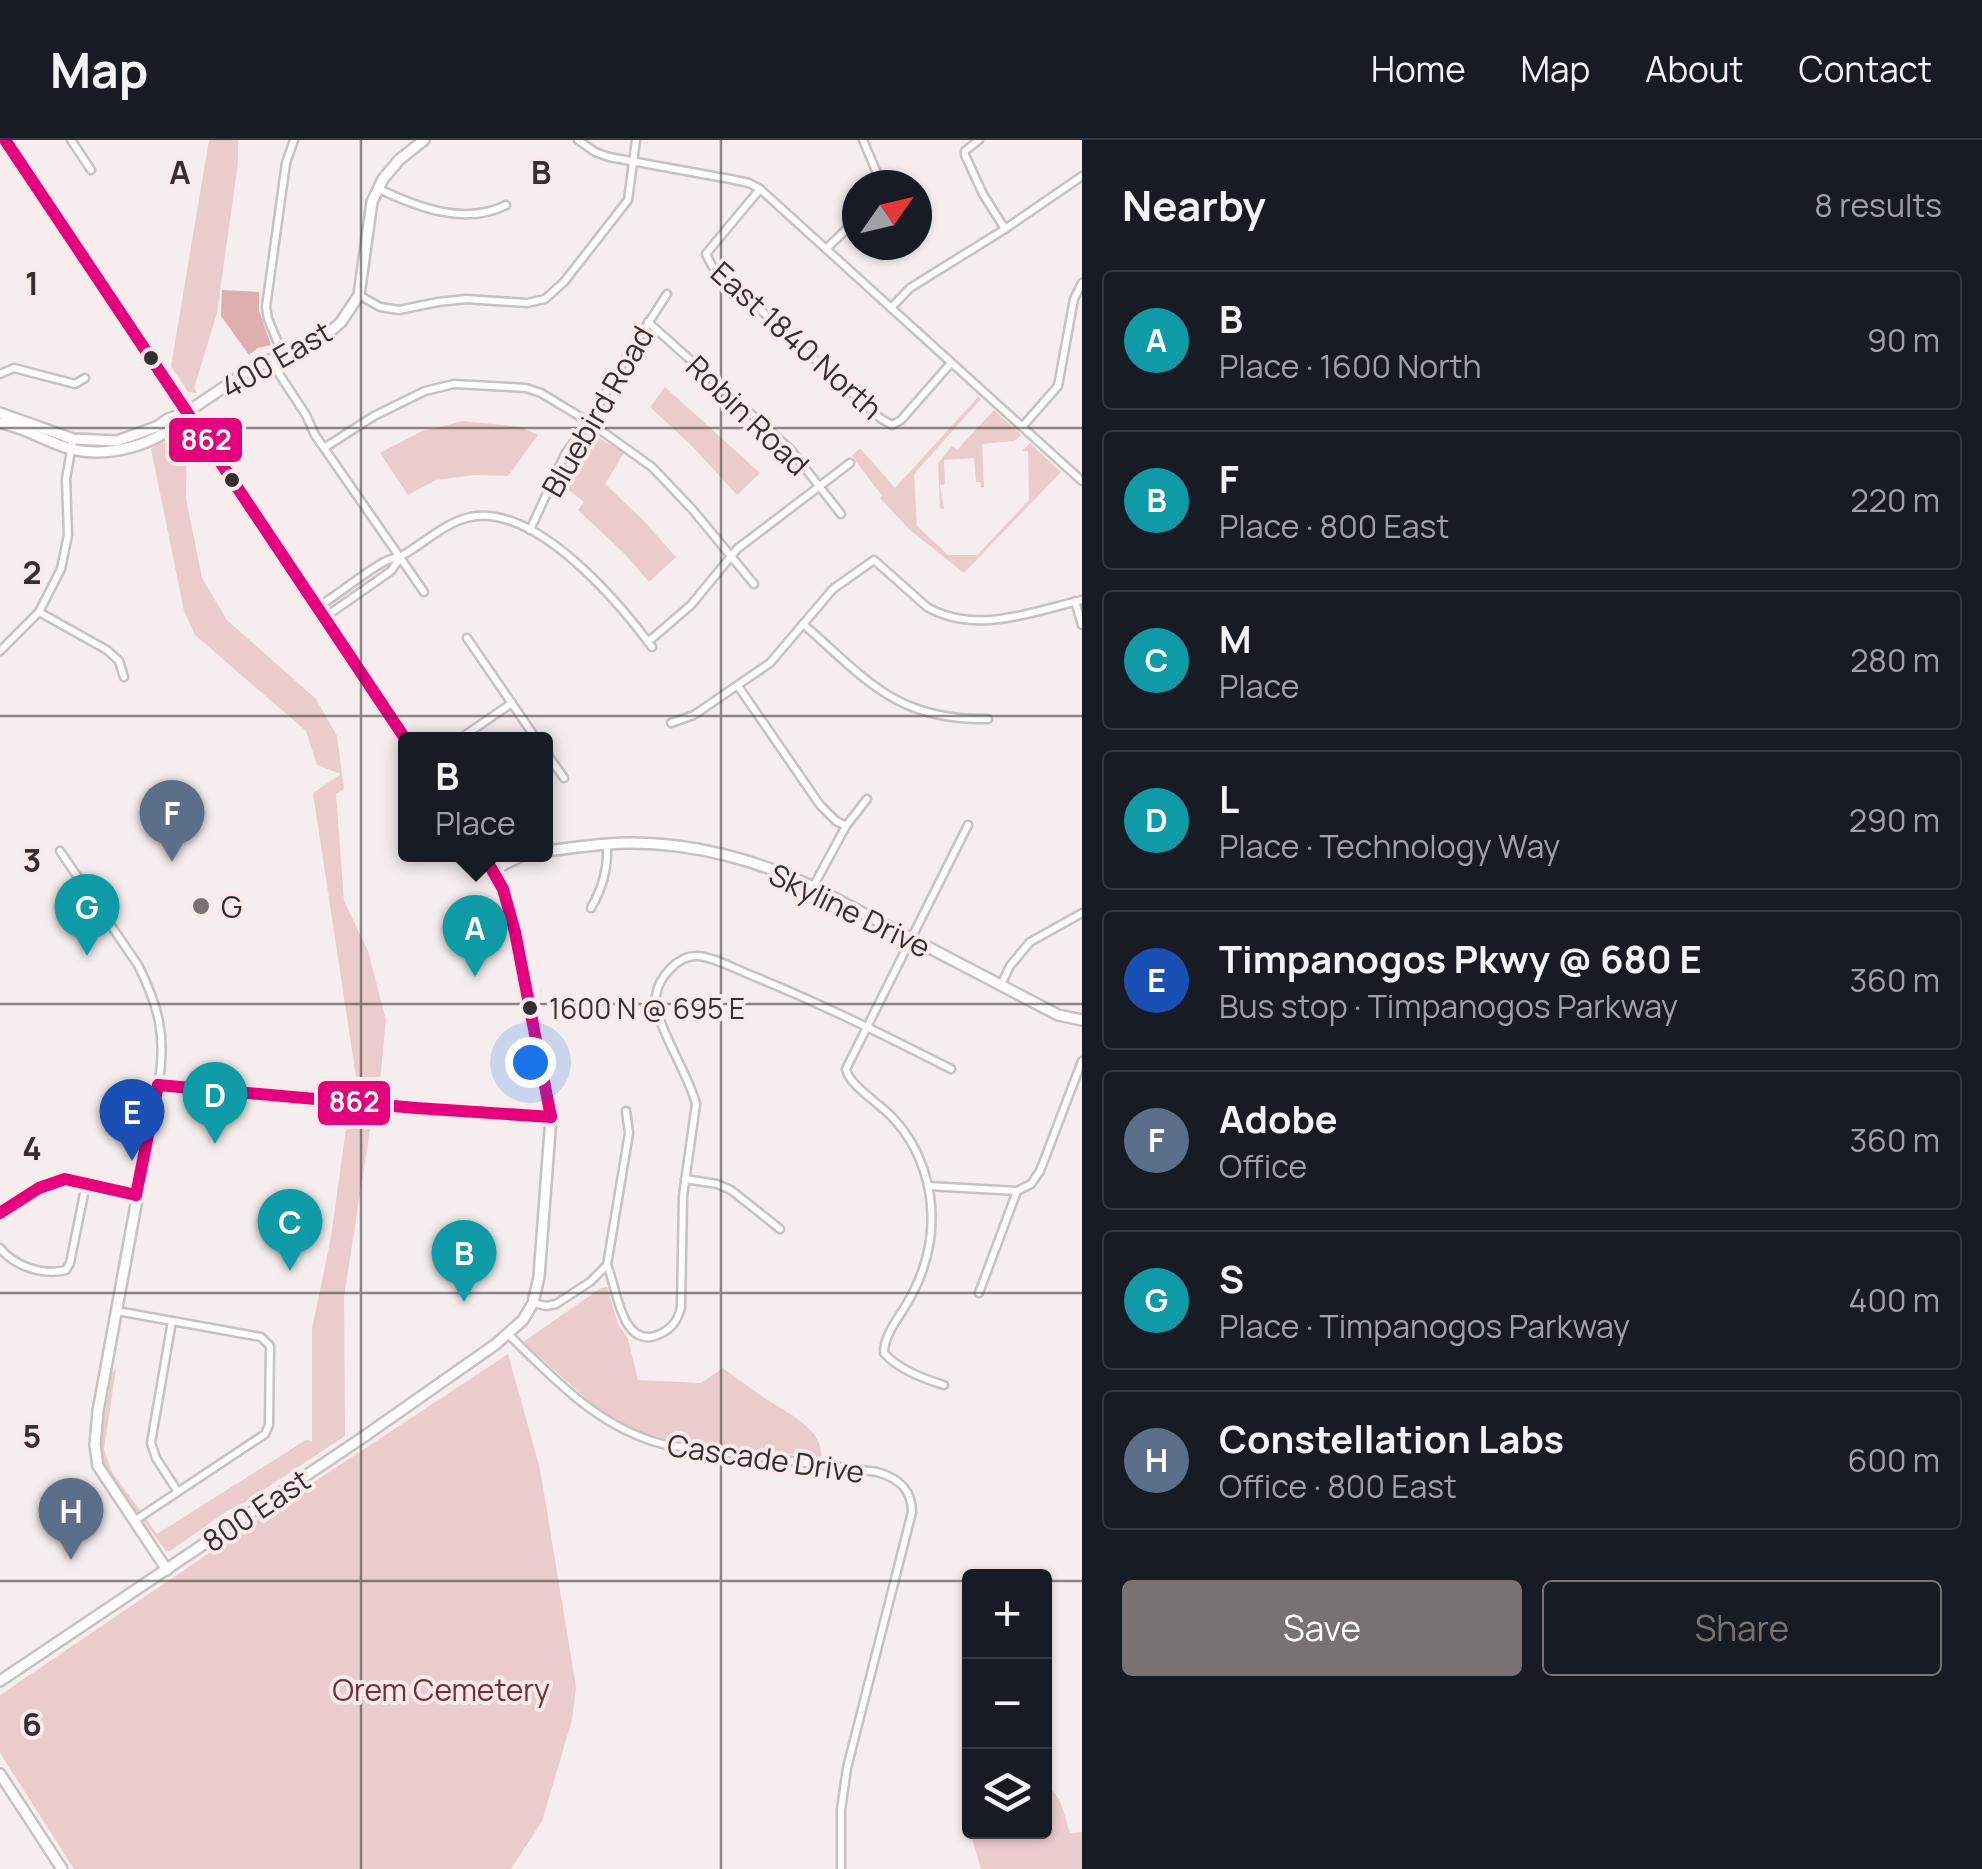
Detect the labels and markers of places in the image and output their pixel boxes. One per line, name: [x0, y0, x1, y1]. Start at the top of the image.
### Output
unlabelled marker: [141, 348, 161, 368]
unlabelled marker: [222, 470, 242, 490]
pin: F: [140, 780, 204, 862]
pin: G: [54, 874, 120, 956]
place label: G: [221, 886, 242, 927]
pin: A: [442, 894, 508, 977]
marker: G: [190, 895, 212, 917]
place label: 1600 N @ 695 E: [549, 989, 745, 1027]
marker: 1600 N @ 695 E: [520, 998, 540, 1018]
pin: D: [182, 1062, 248, 1144]
pin: E: [100, 1078, 164, 1161]
pin: C: [258, 1188, 322, 1271]
pin: B: [432, 1220, 496, 1302]
pin: H: [38, 1478, 104, 1560]

